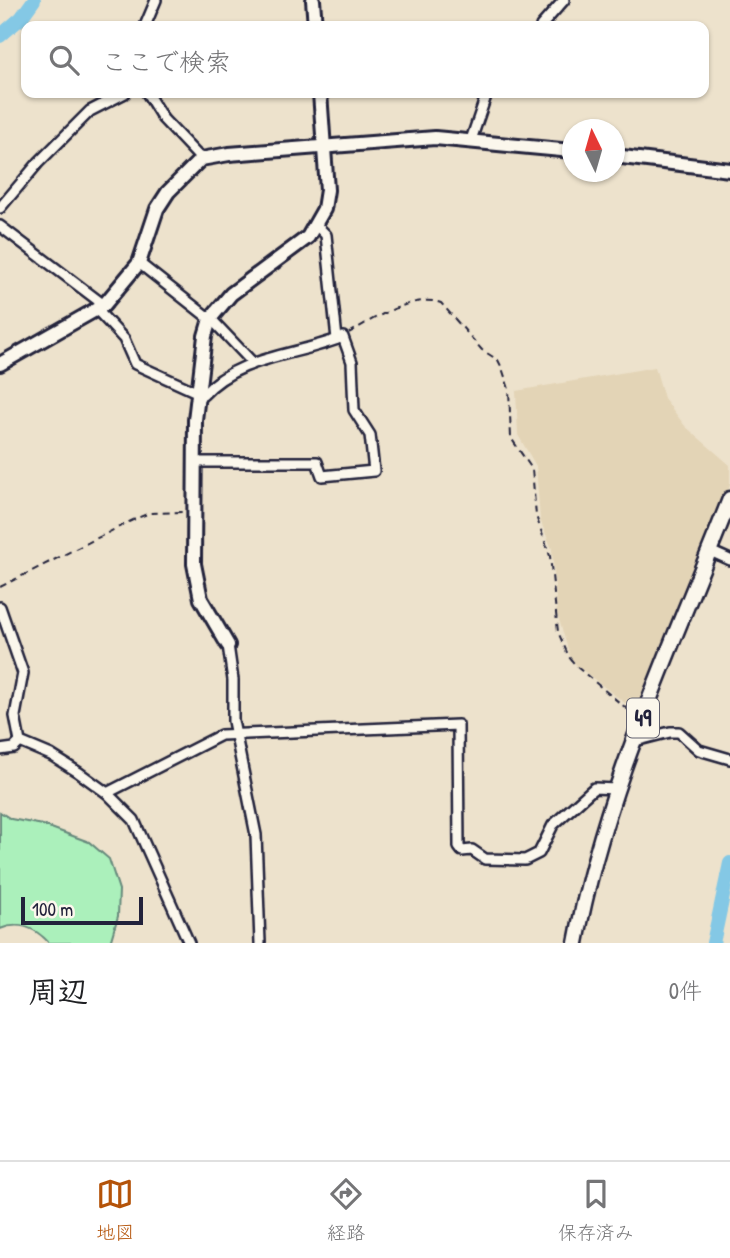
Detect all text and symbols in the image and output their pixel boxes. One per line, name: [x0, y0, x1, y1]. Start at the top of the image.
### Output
search box: [21, 21, 709, 98]
icon: search: [45, 41, 83, 79]
text: ここで検索: [101, 44, 231, 79]
north arrow: [562, 119, 625, 182]
road number: 49: [627, 698, 659, 738]
scale bar: [21, 894, 144, 926]
text: 100 m: [32, 896, 73, 922]
text: 周辺: [28, 971, 88, 1011]
text: 0件: [669, 975, 702, 1006]
tab: 地図: [96, 1175, 134, 1245]
tab: 経路: [327, 1175, 365, 1245]
tab: 保存済み: [558, 1175, 634, 1245]

